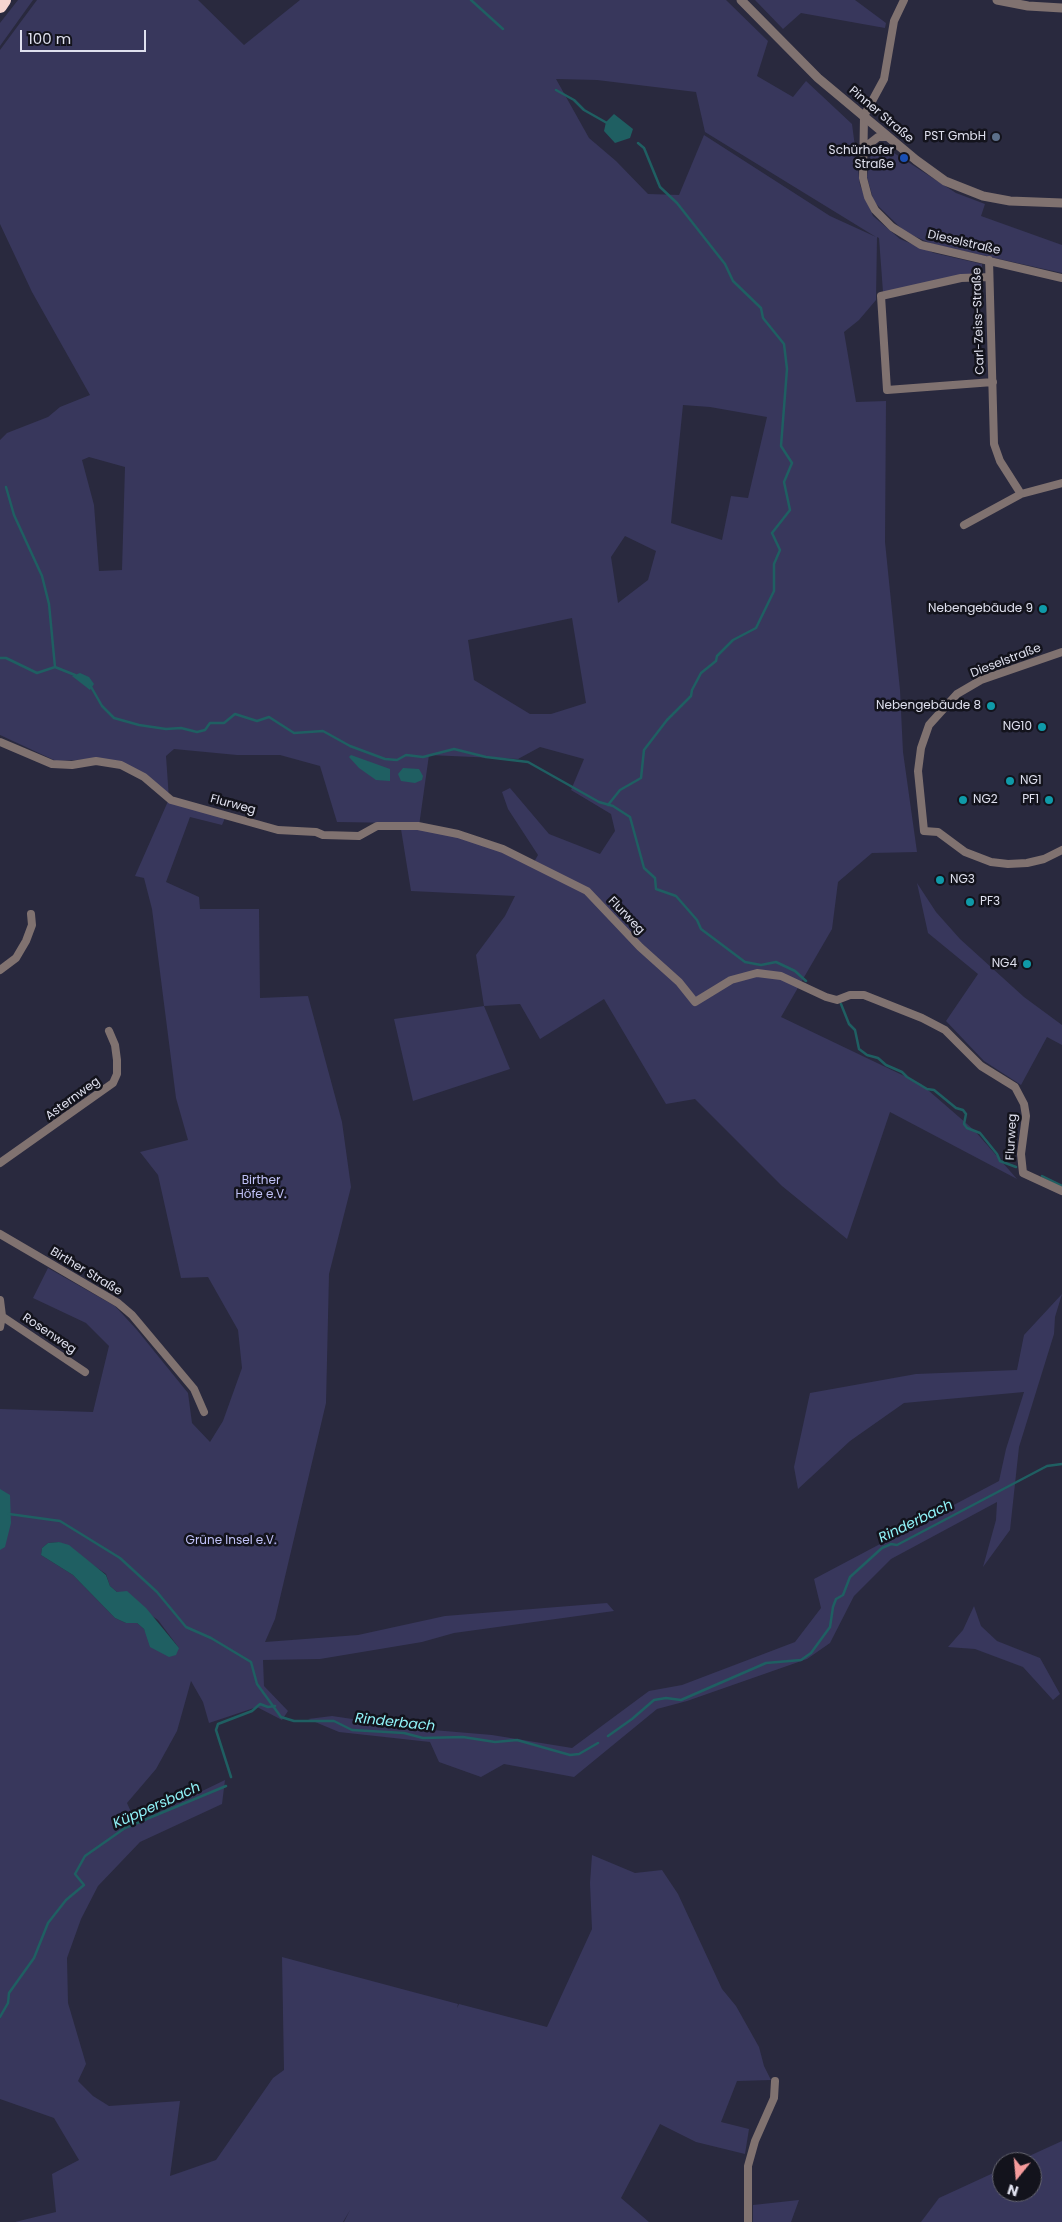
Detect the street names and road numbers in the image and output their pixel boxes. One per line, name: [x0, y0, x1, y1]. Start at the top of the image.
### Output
street label: Pinner Straße: [846, 84, 916, 146]
street label: Dieselstraße: [926, 228, 1002, 258]
street label: Carl-Zeiss-Straße: [970, 267, 988, 375]
street label: Dieselstraße: [969, 641, 1043, 681]
street label: Flurweg: [209, 792, 257, 818]
street label: Flurweg: [605, 894, 647, 938]
street label: Asternweg: [43, 1074, 103, 1124]
street label: Flurweg: [1004, 1113, 1020, 1161]
street label: Birther Straße: [47, 1245, 125, 1299]
street label: Rosenweg: [19, 1311, 79, 1357]

